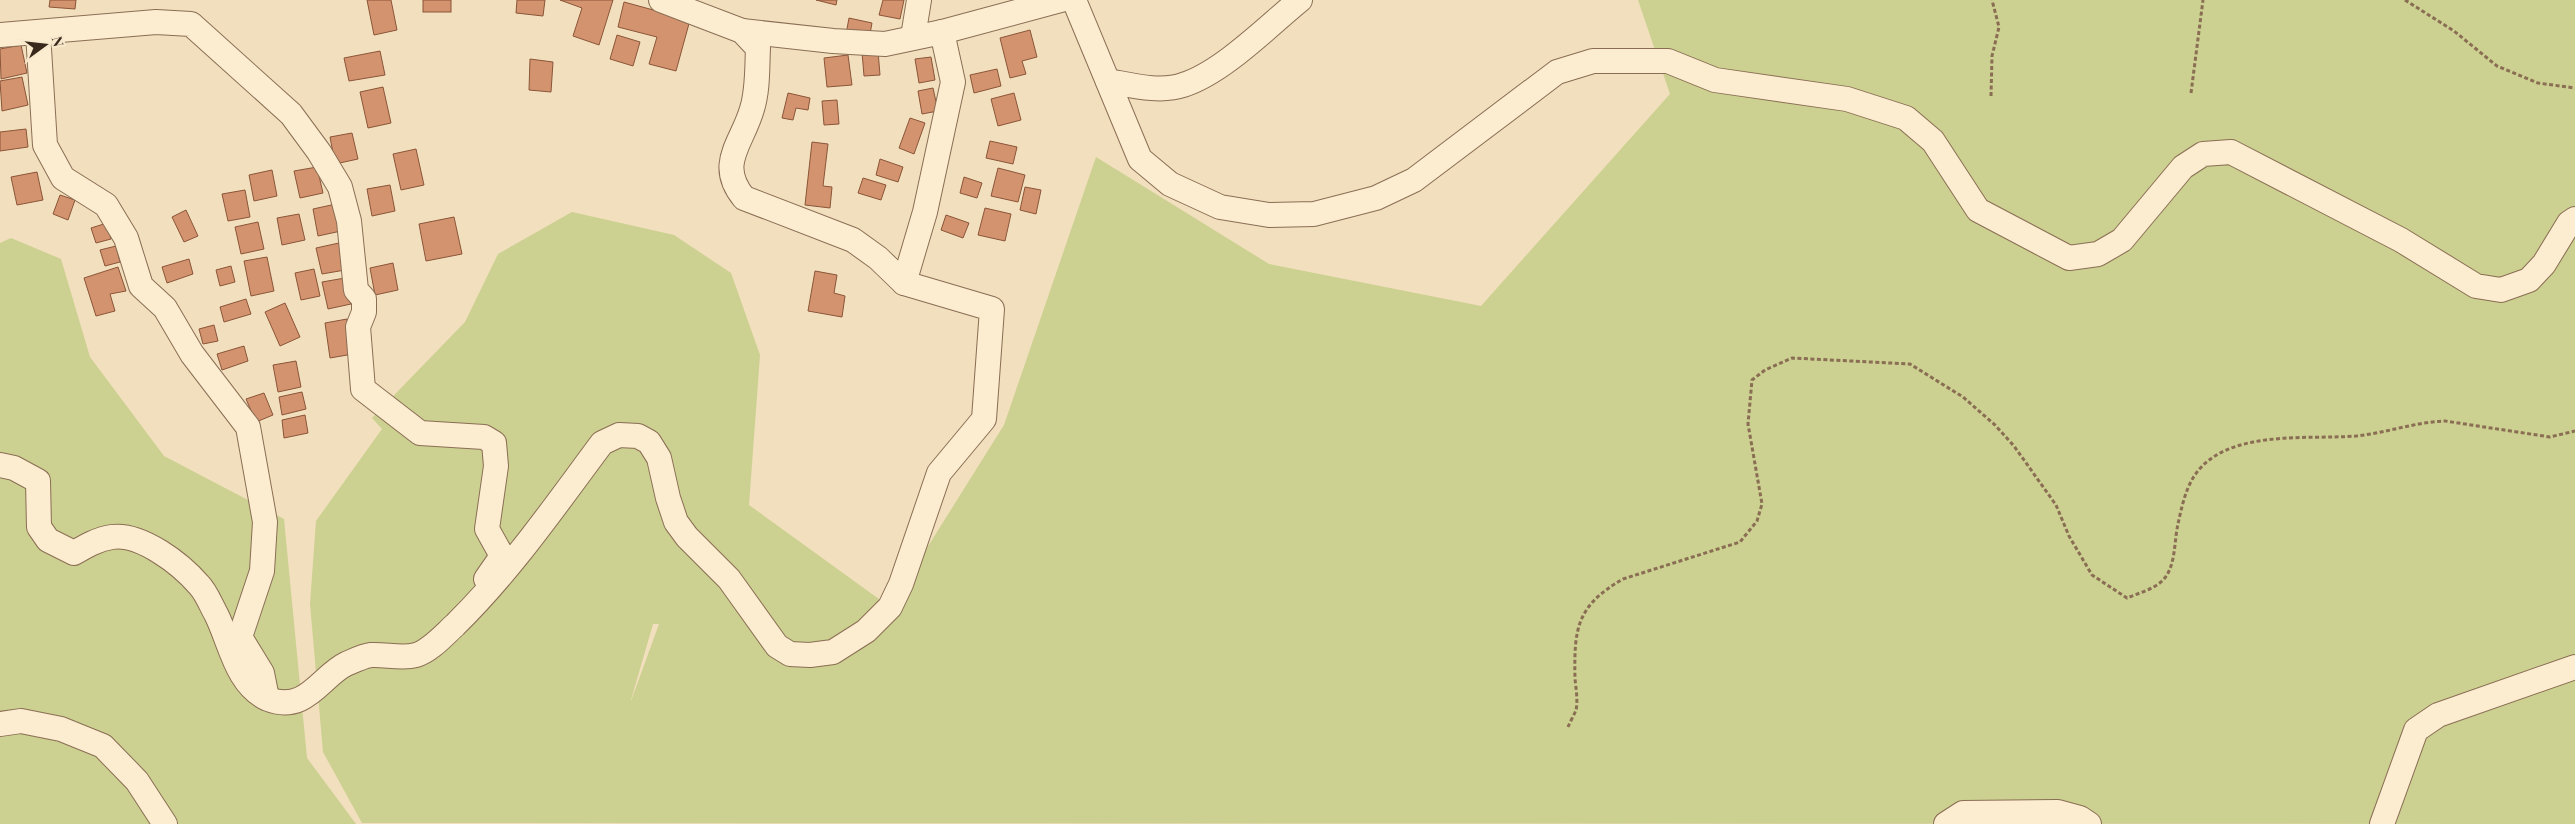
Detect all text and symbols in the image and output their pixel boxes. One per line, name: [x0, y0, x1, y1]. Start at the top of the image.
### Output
north arrow: [20, 20, 70, 70]
text: N: [48, 34, 69, 49]

